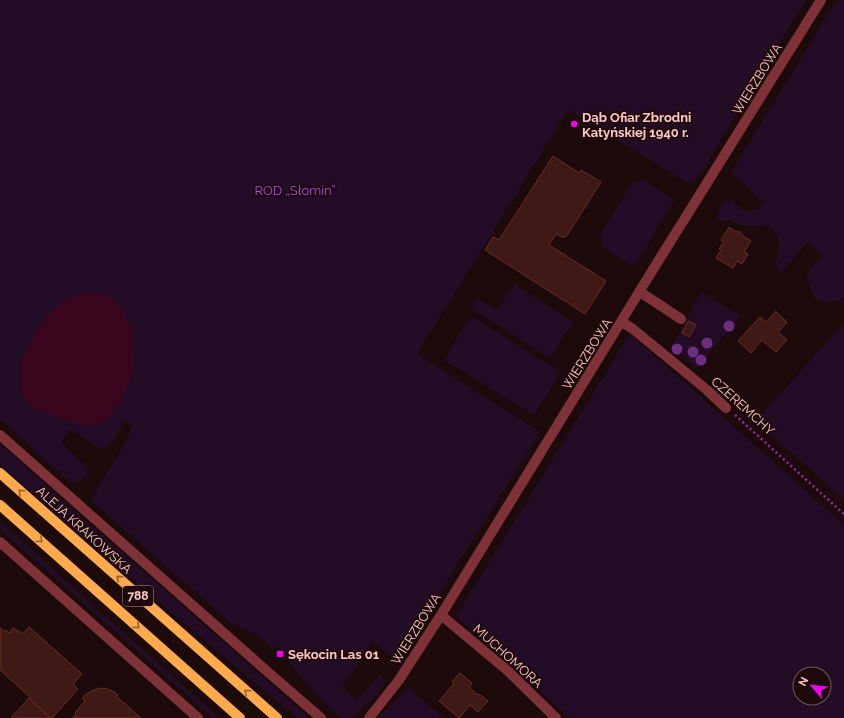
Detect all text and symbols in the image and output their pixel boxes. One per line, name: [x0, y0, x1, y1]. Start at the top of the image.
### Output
street label: WIERZBOWA: [729, 40, 785, 117]
place label: Dąb Ofiar Zbrodni Katyńskiej 1940 r.: [582, 110, 691, 140]
marker: Dąb Ofiar Zbrodni Katyńskiej 1940 r.: [569, 119, 579, 129]
park label: ROD „Słomin”: [254, 183, 336, 198]
street label: WIERZBOWA: [559, 315, 615, 392]
street label: CZEREMCHY: [708, 374, 778, 439]
street label: ALEJA KRAKOWSKA: [33, 483, 135, 577]
one-way arrow: [19, 490, 26, 497]
one-way arrow: [35, 535, 42, 542]
one-way arrow: [116, 576, 123, 583]
road number: 788: [123, 586, 153, 606]
street label: WIERZBOWA: [388, 590, 444, 667]
street label: MUCHOMORA: [470, 621, 546, 691]
one-way arrow: [132, 622, 140, 629]
place label: Sękocin Las 01: [288, 647, 380, 662]
marker: Sękocin Las 01: [275, 649, 285, 659]
north arrow: [792, 666, 832, 706]
text: N: [796, 675, 811, 688]
one-way arrow: [245, 690, 252, 697]

